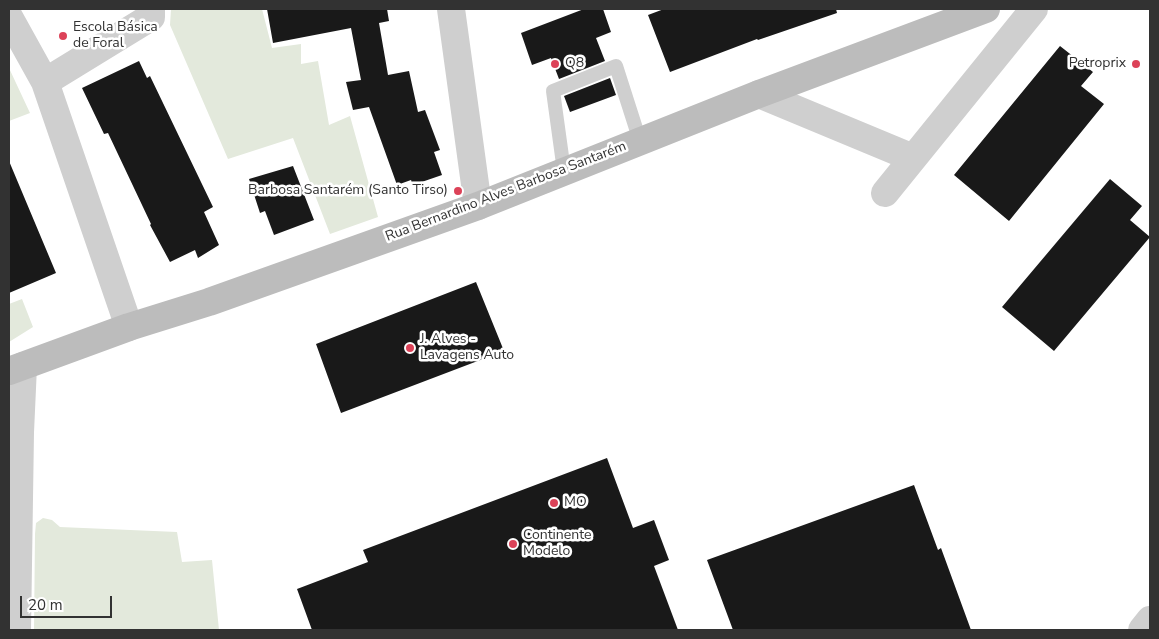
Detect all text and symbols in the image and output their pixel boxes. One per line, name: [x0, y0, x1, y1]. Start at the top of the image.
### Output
place label: Escola Básica de Foral: [73, 20, 158, 52]
marker: Escola Básica de Foral: [57, 30, 69, 42]
place label: Q8: [565, 56, 584, 72]
place label: Petroprix: [1069, 56, 1126, 72]
marker: Q8: [549, 58, 561, 70]
marker: Petroprix: [1130, 58, 1142, 70]
street label: Rua Bernardino Alves Barbosa Santarém: [383, 138, 629, 246]
place label: Barbosa Santarém (Santo Tirso): [248, 183, 448, 199]
marker: Barbosa Santarém (Santo Tirso): [452, 185, 464, 197]
place label: J. Alves - Lavagens Auto: [420, 332, 514, 364]
marker: J. Alves - Lavagens Auto: [404, 342, 416, 354]
place label: MO: [564, 495, 587, 511]
marker: MO: [548, 497, 560, 509]
place label: Continente Modelo: [523, 528, 591, 560]
marker: Continente Modelo: [507, 538, 519, 550]
scale bar: [22, 586, 115, 618]
text: 20 m: [28, 595, 63, 615]

